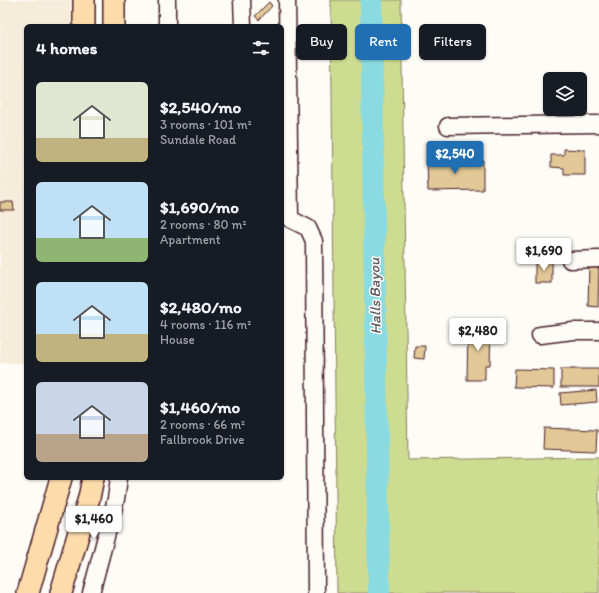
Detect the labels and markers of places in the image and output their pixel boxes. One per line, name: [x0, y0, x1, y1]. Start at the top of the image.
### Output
pin: $2,540: [422, 141, 488, 175]
pin: $1,690: [511, 238, 577, 272]
pin: $2,480: [445, 318, 511, 352]
pin: $1,460: [61, 506, 127, 540]

